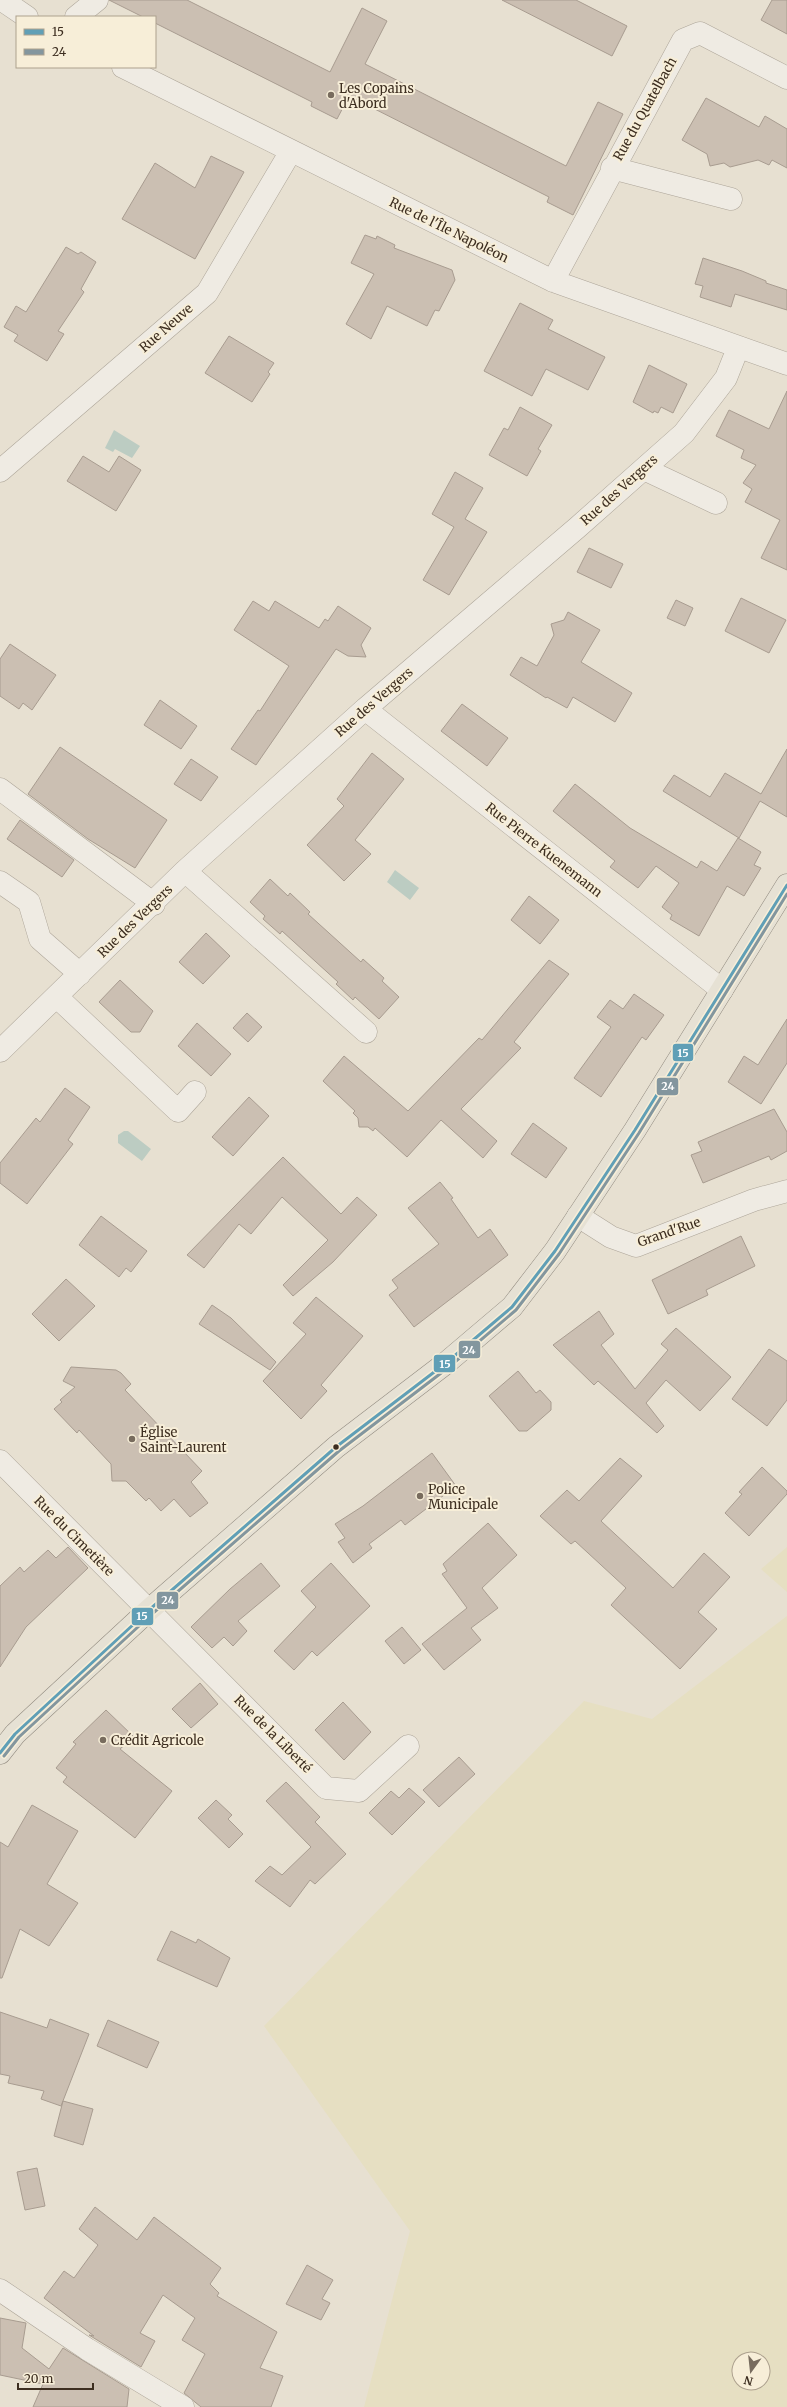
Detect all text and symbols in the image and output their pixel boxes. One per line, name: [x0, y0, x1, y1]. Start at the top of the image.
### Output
legend: [16, 16, 156, 68]
text: 15: [52, 24, 64, 39]
text: 24: [52, 44, 67, 59]
street label: Rue du Quatelbach: [609, 54, 681, 164]
place label: Les Copains d'Abord: [339, 80, 414, 112]
marker: Les Copains d'Abord: [326, 90, 336, 100]
street label: Rue de l'Île Napoléon: [386, 193, 512, 266]
street label: Rue Neuve: [136, 300, 197, 356]
street label: Rue des Vergers: [577, 451, 661, 529]
street label: Rue des Vergers: [331, 663, 417, 741]
street label: Rue Pierre Kuenemann: [482, 799, 606, 901]
street label: Rue des Vergers: [94, 881, 176, 961]
line badge: 15: [672, 1043, 694, 1062]
text: 15: [677, 1046, 689, 1060]
line badge: 24: [656, 1077, 679, 1096]
text: 24: [661, 1079, 675, 1093]
street label: Grand'Rue: [635, 1213, 703, 1251]
line badge: 24: [458, 1340, 481, 1359]
text: 24: [462, 1343, 476, 1357]
line badge: 15: [433, 1354, 456, 1373]
text: 15: [439, 1357, 451, 1371]
place label: Église Saint-Laurent: [140, 1423, 227, 1456]
marker: Église Saint-Laurent: [127, 1434, 137, 1444]
unlabelled marker: [331, 1442, 341, 1452]
place label: Police Municipale: [428, 1481, 498, 1513]
marker: Police Municipale: [415, 1491, 425, 1501]
street label: Rue du Cimetière: [30, 1492, 118, 1580]
line badge: 24: [156, 1591, 179, 1610]
text: 24: [161, 1593, 175, 1607]
line badge: 15: [131, 1607, 154, 1626]
text: 15: [136, 1609, 148, 1623]
street label: Rue de la Liberté: [231, 1692, 316, 1777]
place label: Crédit Agricole: [111, 1732, 204, 1749]
marker: Crédit Agricole: [98, 1735, 108, 1745]
north arrow: [731, 2351, 771, 2391]
scale bar: [18, 2365, 93, 2391]
text: 20 m: [24, 2371, 53, 2386]
text: N: [742, 2373, 754, 2389]

